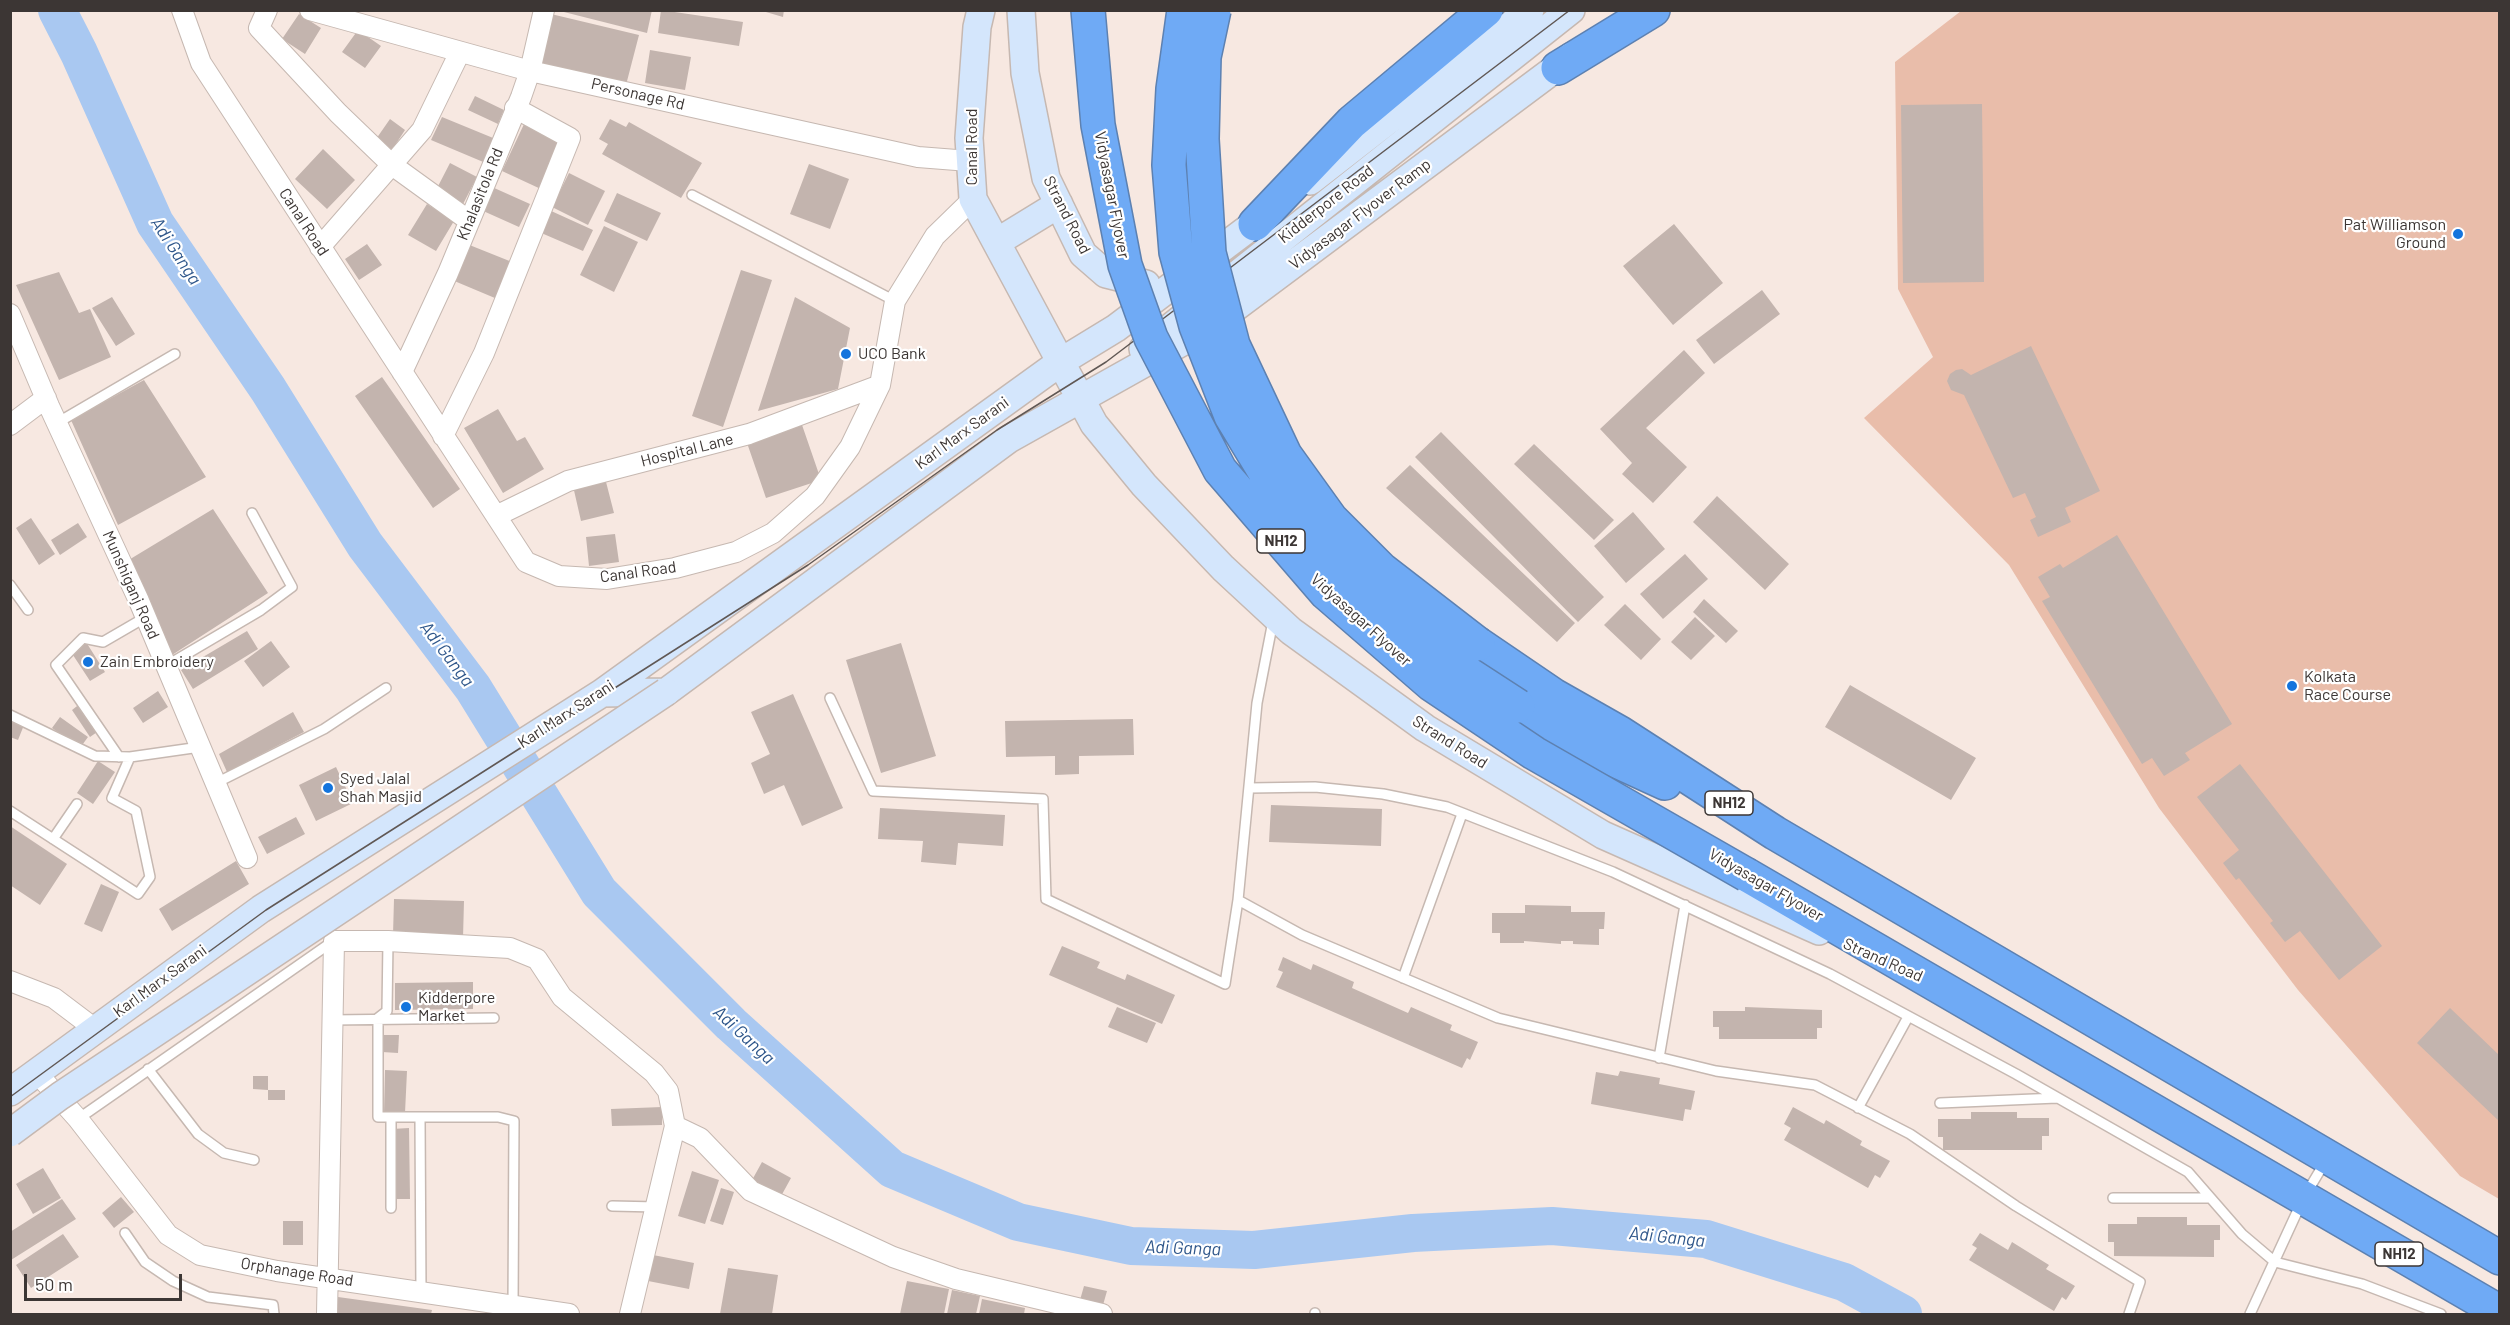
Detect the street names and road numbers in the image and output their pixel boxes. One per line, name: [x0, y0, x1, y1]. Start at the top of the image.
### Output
street label: Personage Rd: [589, 74, 687, 114]
street label: Canal Road: [962, 109, 982, 185]
street label: Vidyasagar Flyover: [1090, 130, 1134, 260]
street label: Khalasitola Rd: [453, 145, 507, 243]
street label: Vidyasagar Flyover Ramp: [1285, 154, 1435, 274]
street label: Kidderpore Road: [1274, 161, 1378, 247]
street label: Strand Road: [1039, 173, 1095, 257]
street label: Canal Road: [275, 185, 333, 259]
street label: Karl Marx Sarani: [911, 393, 1013, 473]
street label: Hospital Lane: [639, 429, 735, 471]
street label: Munshiganj Road: [98, 528, 164, 642]
road number: NH12: [1257, 529, 1305, 553]
street label: Canal Road: [599, 557, 677, 587]
street label: Vidyasagar Flyover: [1307, 570, 1415, 670]
street label: Karl Marx Sarani: [514, 676, 618, 752]
street label: Strand Road: [1409, 711, 1491, 773]
road number: NH12: [1705, 791, 1753, 815]
street label: Vidyasagar Flyover: [1705, 844, 1827, 926]
street label: Strand Road: [1840, 934, 1926, 986]
street label: Karl Marx Sarani: [109, 941, 211, 1021]
road number: NH12: [2375, 1242, 2423, 1266]
street label: Orphanage Road: [239, 1254, 355, 1290]

